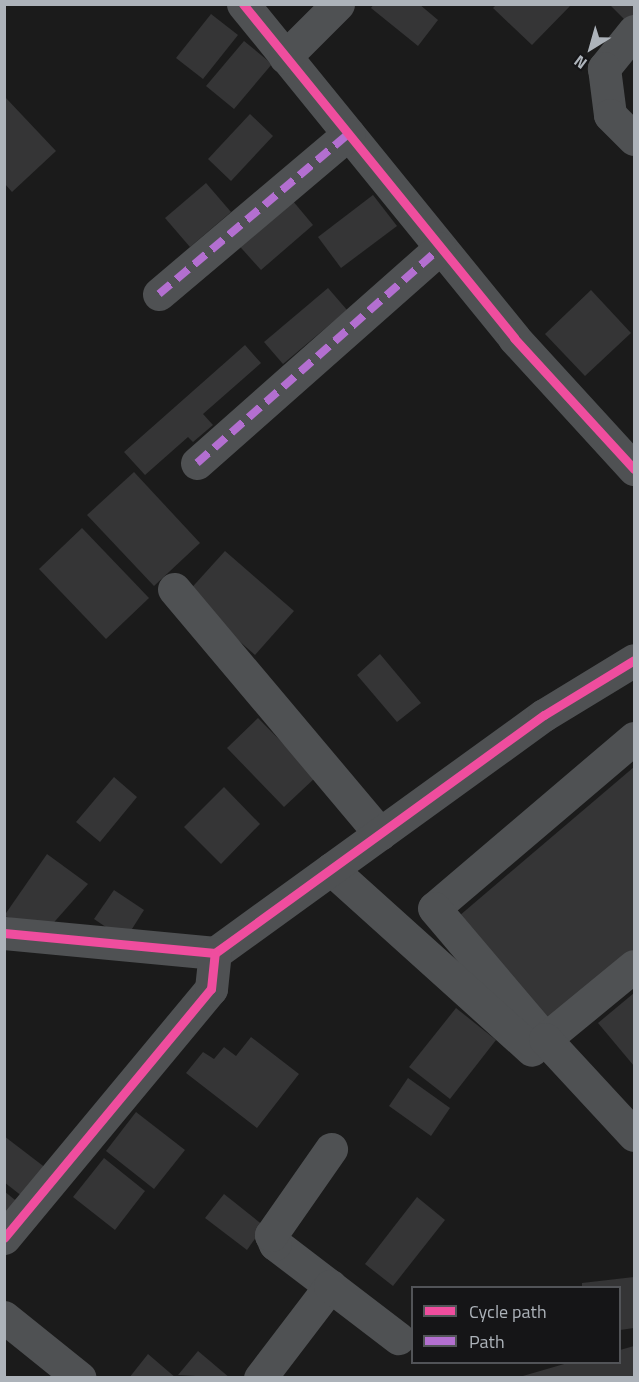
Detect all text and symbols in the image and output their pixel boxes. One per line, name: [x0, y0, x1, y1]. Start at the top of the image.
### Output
north arrow: [561, 18, 621, 78]
text: N: [569, 49, 592, 75]
legend: [411, 1286, 621, 1364]
text: Cycle path: [469, 1298, 547, 1325]
text: Path: [469, 1328, 505, 1355]

